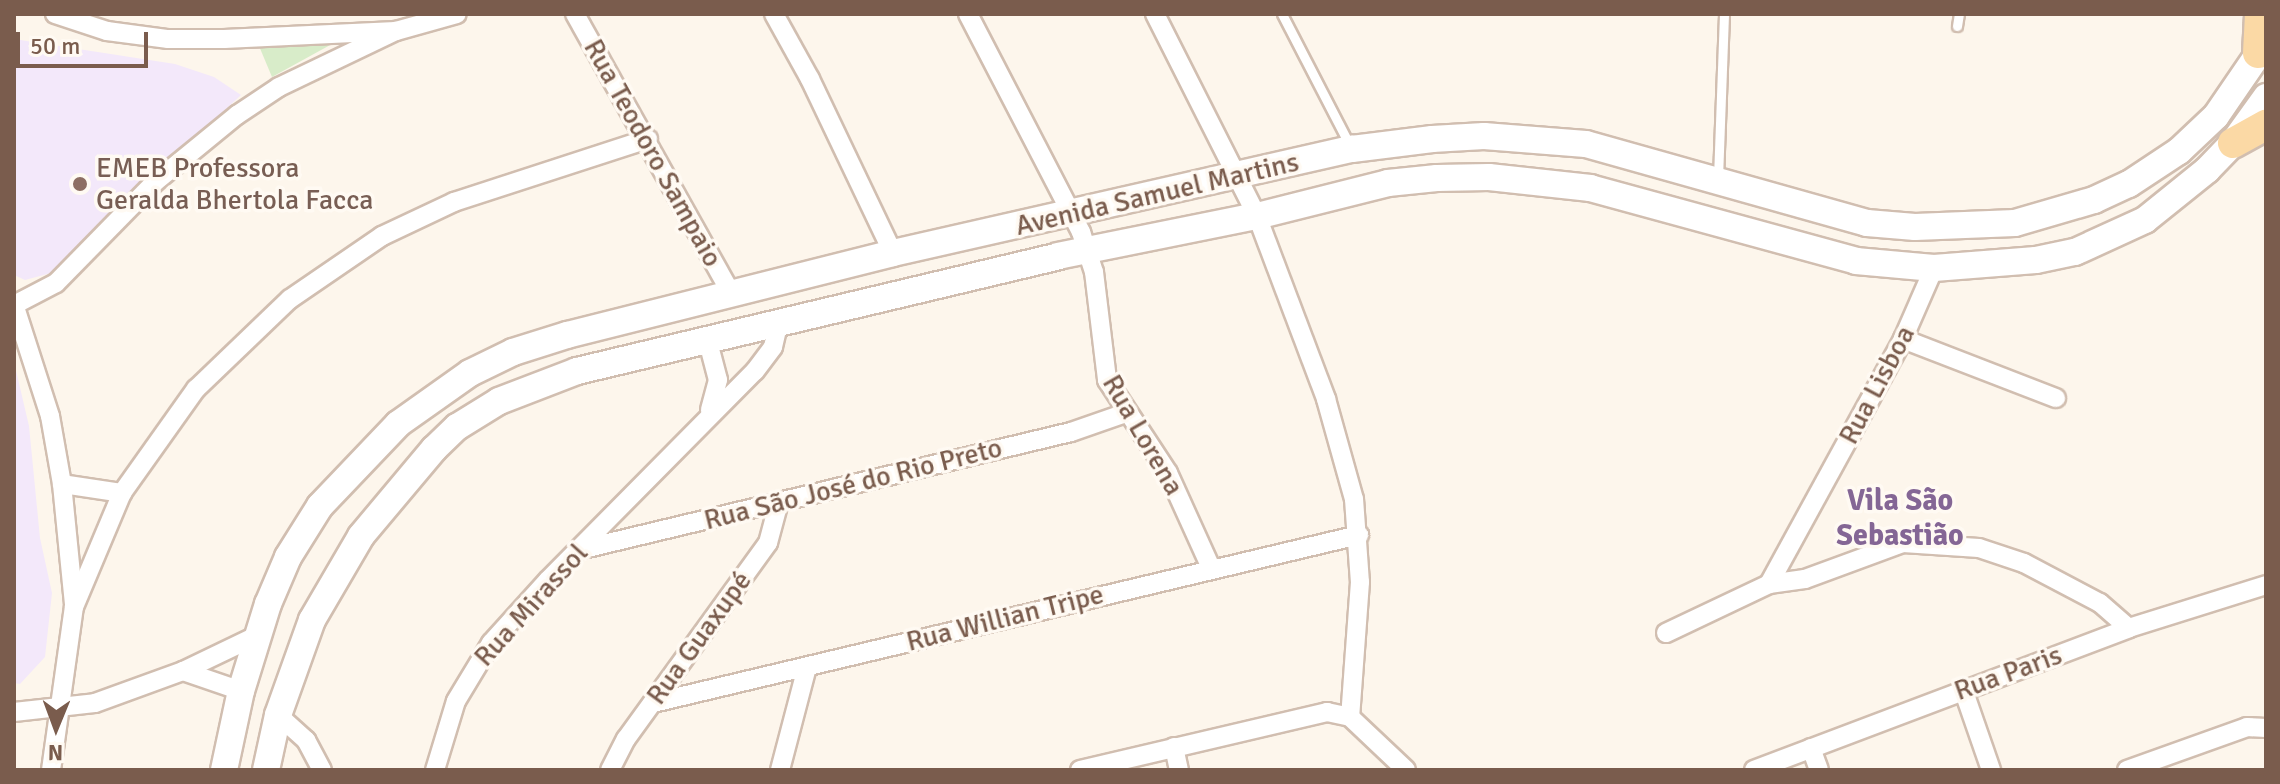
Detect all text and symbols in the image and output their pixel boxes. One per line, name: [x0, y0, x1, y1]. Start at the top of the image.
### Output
scale bar: [20, 16, 152, 66]
text: 50 m: [30, 31, 80, 61]
street label: Rua Teodoro Sampaio: [576, 33, 730, 273]
street label: Avenida Samuel Martins: [1012, 145, 1302, 243]
place label: EMEB Professora Geralda Bhertola Facca: [96, 151, 374, 217]
marker: EMEB Professora Geralda Bhertola Facca: [71, 175, 89, 193]
street label: Rua Lisboa: [1832, 320, 1922, 450]
street label: Rua Lorena: [1095, 369, 1191, 501]
street label: Rua São José do Rio Preto: [701, 431, 1005, 537]
district label: Vila São Sebastião: [1836, 483, 1964, 554]
street label: Rua Mirassol: [467, 537, 595, 673]
street label: Rua Guaxupé: [639, 565, 759, 711]
street label: Rua Willian Tripe: [903, 577, 1107, 659]
street label: Rua Paris: [1950, 638, 2066, 708]
north arrow: [16, 688, 96, 768]
text: N: [48, 739, 63, 766]

